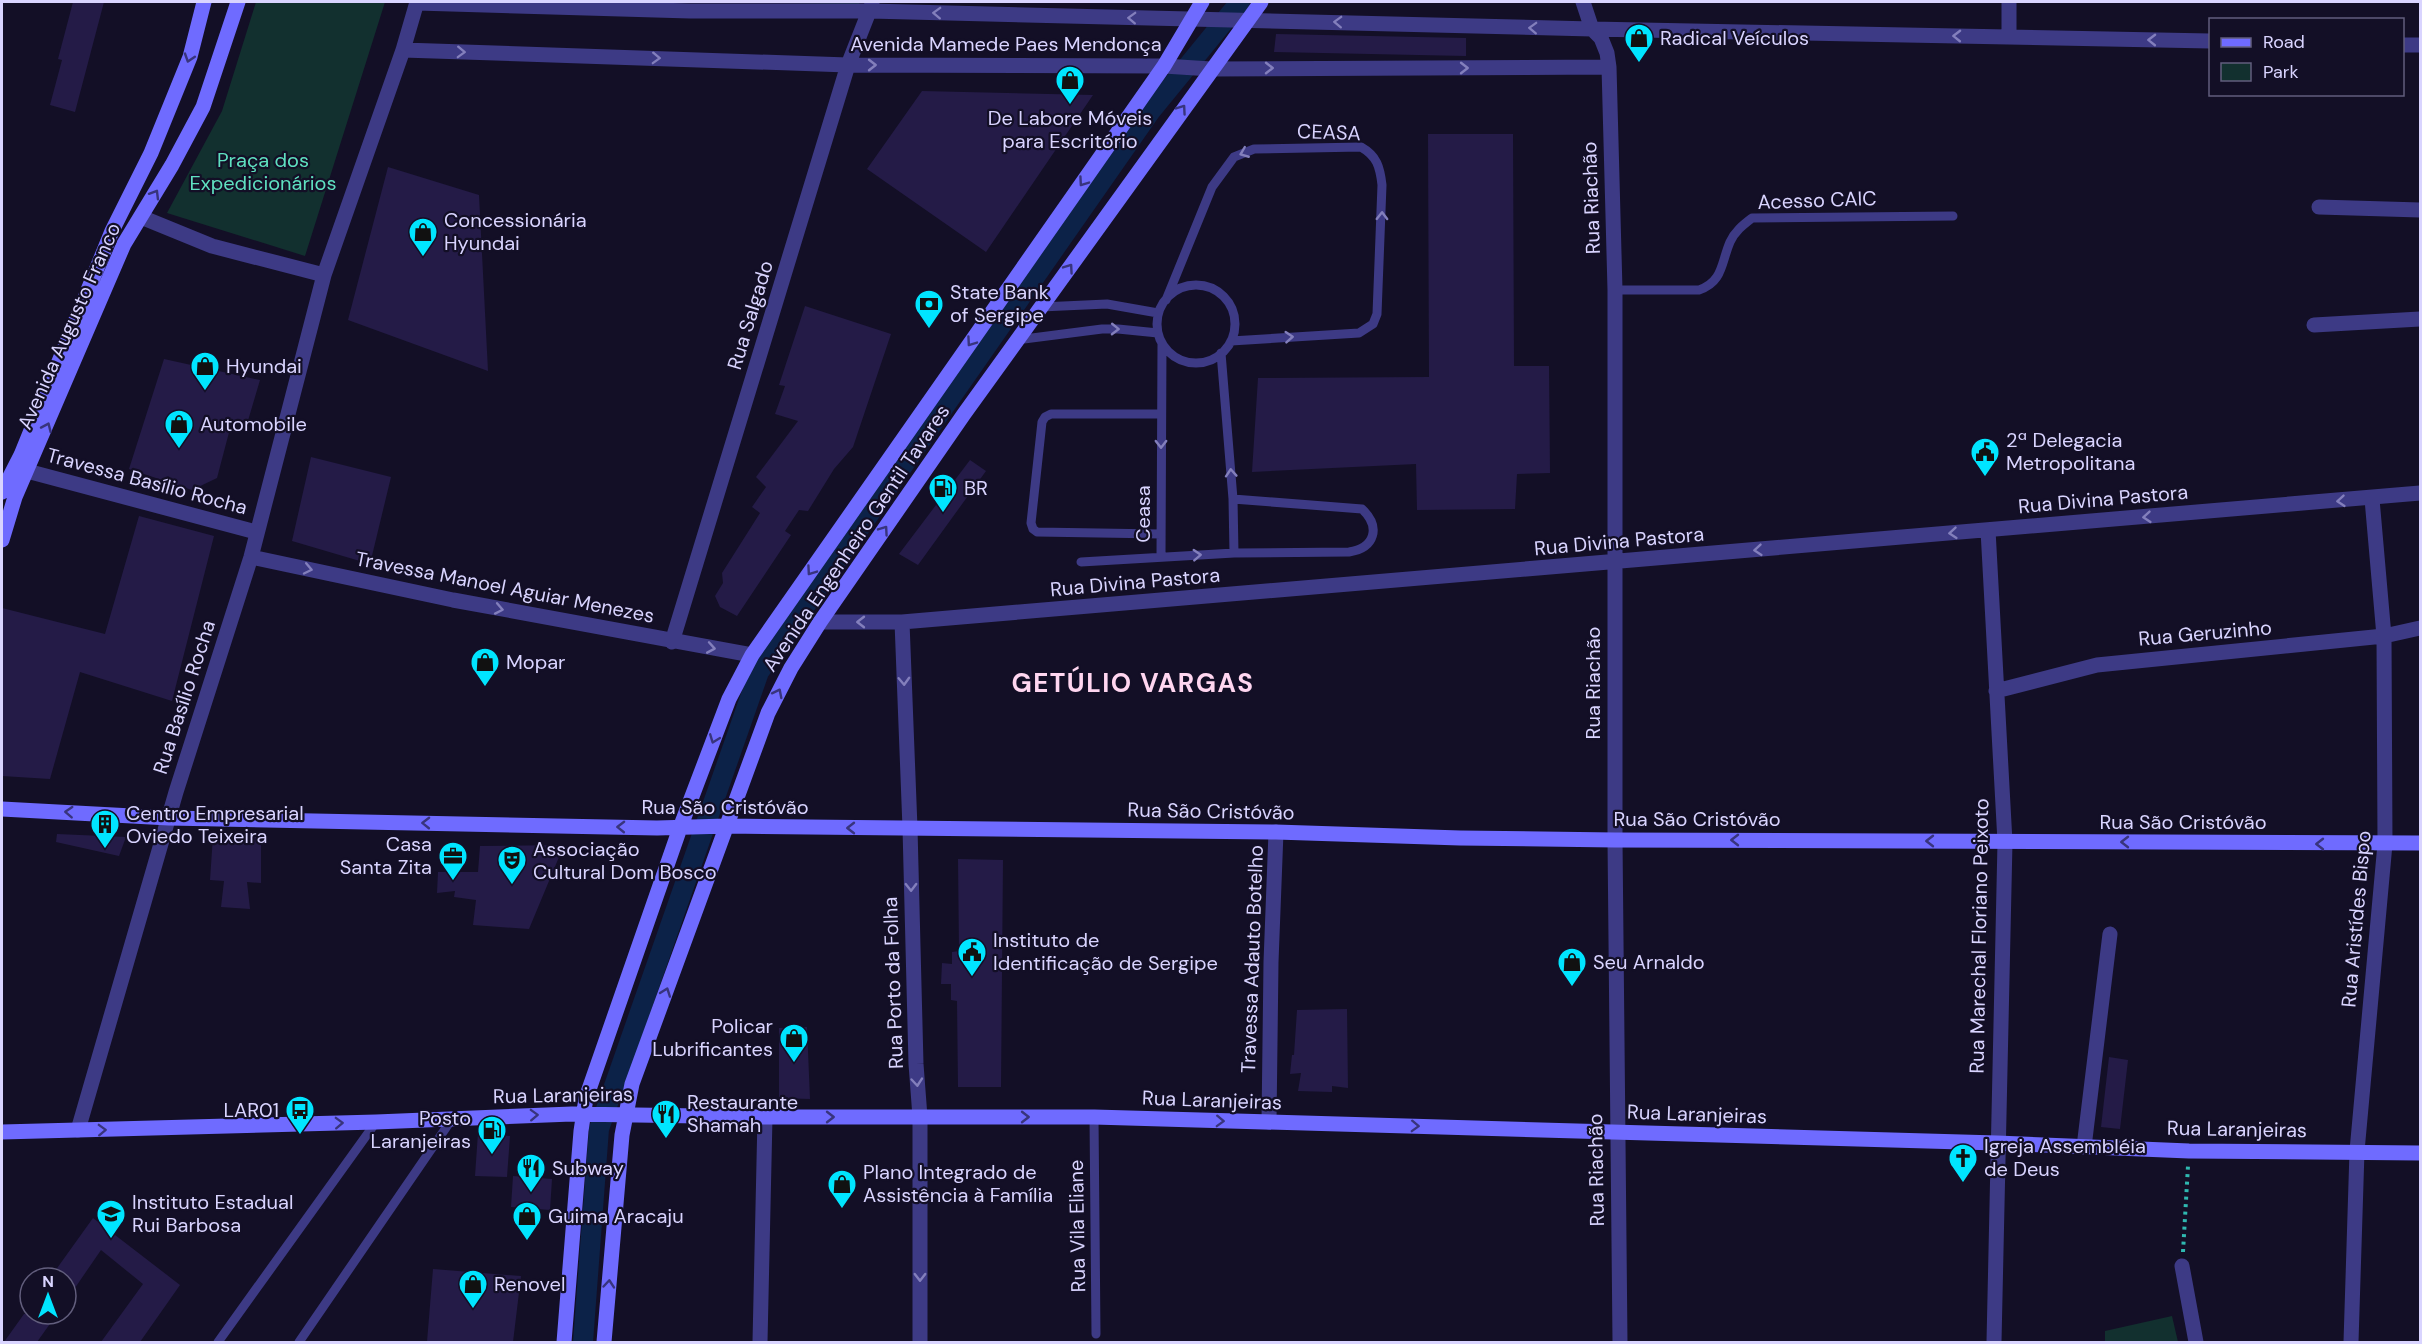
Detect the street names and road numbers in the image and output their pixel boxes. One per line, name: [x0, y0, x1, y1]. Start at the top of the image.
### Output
street label: Avenida Mamede Paes Mendonça: [850, 31, 1162, 57]
street label: CEASA: [1297, 118, 1361, 146]
street label: Rua Riachão: [1576, 141, 1606, 255]
street label: Acesso CAIC: [1757, 185, 1877, 215]
street label: Avenida Augusto Franco: [12, 218, 126, 434]
street label: Rua Salgado: [721, 257, 779, 373]
street label: Avenida Engenheiro Gentil Tavares: [757, 399, 955, 677]
street label: Travessa Basílio Rocha: [44, 442, 250, 520]
street label: Rua Divina Pastora: [2017, 479, 2189, 519]
street label: Ceasa: [1130, 485, 1156, 543]
street label: Rua Divina Pastora: [1533, 521, 1705, 561]
street label: Travessa Manoel Aguiar Menezes: [353, 545, 657, 629]
street label: Rua Divina Pastora: [1049, 562, 1221, 602]
street label: Rua Geruzinho: [2137, 614, 2273, 652]
street label: Rua Basílio Rocha: [147, 617, 221, 777]
street label: Rua Riachão: [1580, 627, 1606, 739]
street label: Rua São Cristóvão: [641, 794, 809, 820]
street label: Rua São Cristóvão: [1127, 797, 1295, 825]
street label: Rua Marechal Floriano Peixoto: [1964, 798, 1994, 1074]
street label: Rua São Cristóvão: [1613, 806, 1781, 832]
street label: Rua São Cristóvão: [2099, 809, 2267, 835]
street label: Rua Aristídes Bispo: [2335, 829, 2377, 1009]
street label: Travessa Adauto Botelho: [1235, 844, 1269, 1074]
street label: Rua Porto da Folha: [877, 896, 909, 1070]
street label: Rua Laranjeiras: [493, 1081, 633, 1109]
street label: Rua Laranjeiras: [1142, 1085, 1282, 1115]
street label: Rua Laranjeiras: [1627, 1099, 1767, 1129]
street label: Rua Riachão: [1582, 1113, 1610, 1227]
street label: Rua Laranjeiras: [2167, 1115, 2307, 1143]
street label: Rua Vila Eliane: [1063, 1159, 1091, 1293]

